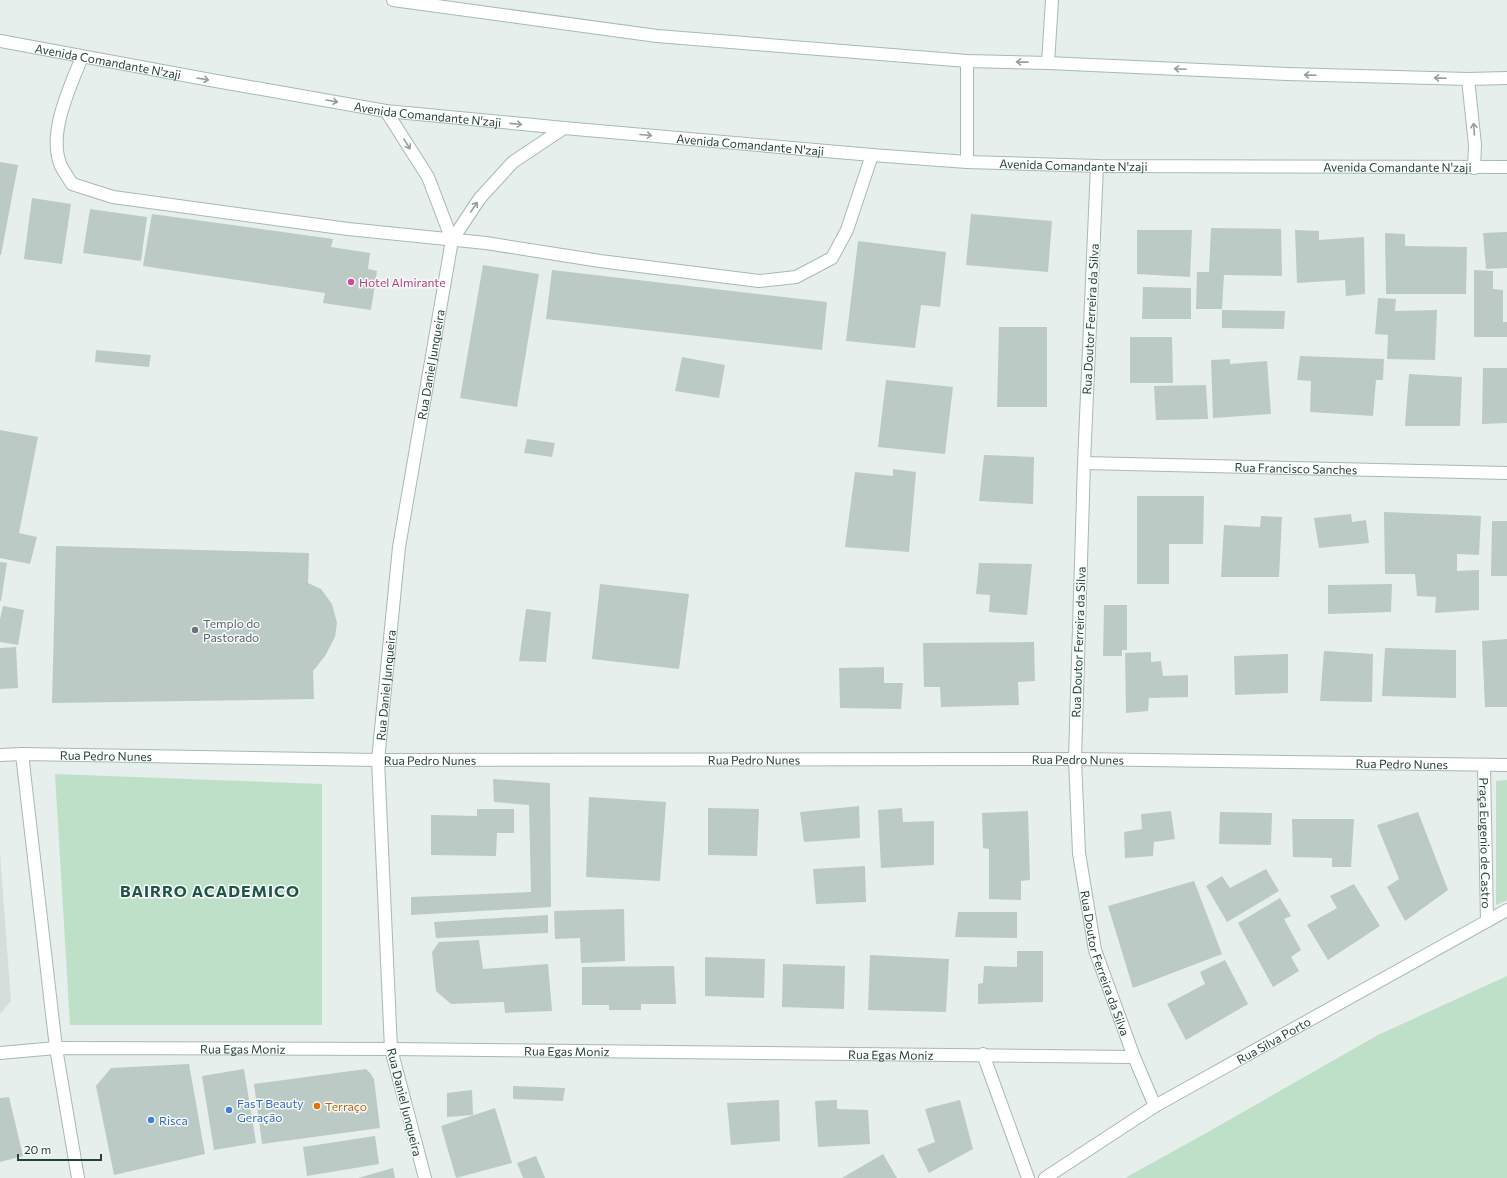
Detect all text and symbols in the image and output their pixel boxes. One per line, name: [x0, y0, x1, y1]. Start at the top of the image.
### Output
street label: Avenida Comandante N'zaji: [34, 41, 182, 81]
one-way arrow: [1016, 58, 1029, 66]
one-way arrow: [1174, 65, 1187, 72]
one-way arrow: [1304, 71, 1317, 78]
one-way arrow: [197, 75, 210, 83]
one-way arrow: [1434, 75, 1447, 82]
one-way arrow: [325, 98, 338, 106]
street label: Avenida Comandante N'zaji: [353, 98, 502, 129]
one-way arrow: [509, 120, 522, 127]
one-way arrow: [1470, 123, 1477, 136]
one-way arrow: [639, 131, 652, 139]
street label: Avenida Comandante N'zaji: [676, 131, 825, 158]
one-way arrow: [403, 138, 411, 149]
street label: Avenida Comandante N'zaji: [999, 156, 1148, 173]
street label: Avenida Comandante N'zaji: [1323, 160, 1472, 174]
one-way arrow: [470, 201, 478, 213]
street label: Rua Doutor Ferreira da Silva: [1079, 243, 1101, 395]
place label: Hotel Almirante: [359, 275, 445, 289]
marker: Hotel Almirante: [346, 277, 356, 287]
street label: Rua Daniel Junqueira: [414, 308, 447, 420]
street label: Rua Francisco Sanches: [1234, 460, 1357, 476]
street label: Rua Doutor Ferreira da Silva: [1068, 566, 1088, 718]
place label: Templo do Pastorado: [203, 616, 260, 644]
marker: Templo do Pastorado: [190, 625, 200, 635]
street label: Rua Daniel Junqueira: [373, 629, 398, 741]
street label: Rua Pedro Nunes: [60, 748, 152, 763]
street label: Rua Pedro Nunes: [708, 752, 800, 767]
street label: Rua Pedro Nunes: [1032, 752, 1124, 767]
street label: Rua Pedro Nunes: [384, 753, 476, 767]
street label: Rua Pedro Nunes: [1356, 756, 1448, 771]
street label: Praça Eugenio de Castro: [1477, 777, 1494, 909]
district label: BAIRRO ACADEMICO: [120, 881, 300, 900]
street label: Rua Doutor Ferreira da Silva: [1078, 889, 1133, 1038]
street label: Rua Silva Porto: [1234, 1014, 1313, 1066]
street label: Rua Egas Moniz: [200, 1041, 286, 1056]
street label: Rua Egas Moniz: [524, 1043, 610, 1058]
street label: Rua Daniel Junqueira: [384, 1046, 425, 1158]
street label: Rua Egas Moniz: [848, 1047, 934, 1062]
place label: FasT Beauty Geração: [237, 1096, 304, 1124]
place label: Terraço: [325, 1099, 367, 1113]
marker: Terraço: [312, 1101, 322, 1111]
marker: FasT Beauty Geração: [224, 1105, 234, 1115]
place label: Risca: [159, 1113, 188, 1127]
marker: Risca: [146, 1115, 156, 1125]
scale bar: [18, 1136, 101, 1162]
text: 20 m: [24, 1142, 51, 1156]

